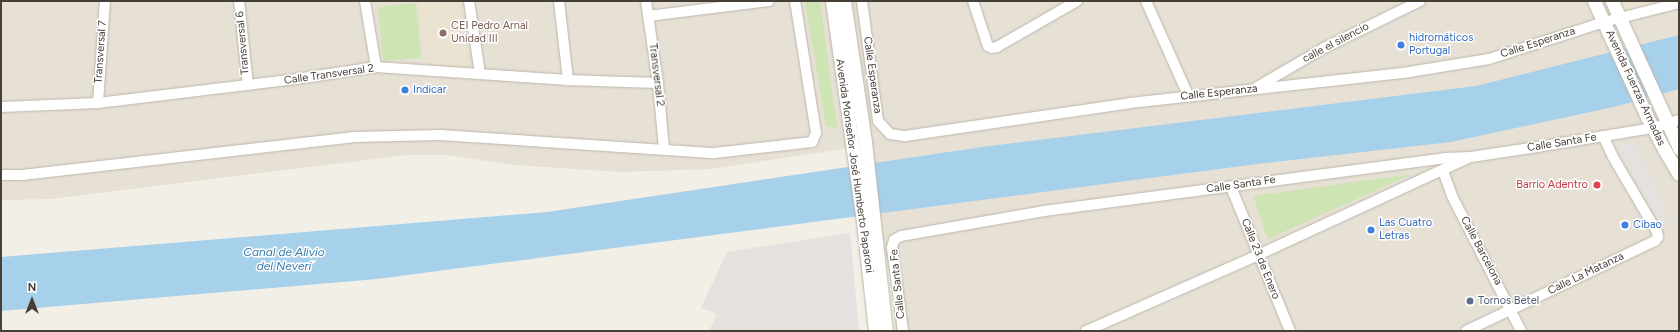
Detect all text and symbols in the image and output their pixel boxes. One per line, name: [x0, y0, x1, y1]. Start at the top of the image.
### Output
street label: Transversal 6: [234, 11, 252, 75]
street label: Transversal 7: [92, 20, 110, 84]
place label: CEI Pedro Arnal Unidad III: [451, 20, 528, 46]
street label: calle el silencio: [1301, 20, 1371, 66]
street label: Calle Esperanza: [1499, 25, 1577, 61]
marker: CEI Pedro Arnal Unidad III: [438, 28, 448, 38]
street label: Avenida Fuerzas Armadas: [1602, 28, 1668, 148]
place label: hidromáticos Portugal: [1409, 32, 1473, 58]
street label: Calle Esperanza: [860, 36, 884, 114]
marker: hidromáticos Portugal: [1396, 40, 1406, 50]
street label: Transversal 2: [646, 43, 666, 107]
street label: Avenida Monseñor José Humberto Paparoni: [832, 58, 876, 274]
street label: Calle Transversal 2: [283, 62, 375, 88]
street label: Calle Esperanza: [1180, 82, 1258, 104]
place label: Indicar: [413, 83, 446, 97]
marker: Indicar: [400, 85, 410, 95]
street label: Calle Santa Fe: [1526, 131, 1598, 155]
street label: Calle Santa Fe: [1205, 174, 1277, 196]
place label: Barrio Adentro: [1516, 178, 1588, 192]
marker: Barrio Adentro: [1591, 179, 1603, 191]
street label: Calle Barcelona: [1457, 215, 1505, 287]
street label: Calle 23 de Enero: [1238, 217, 1282, 301]
place label: Las Cuatro Letras: [1379, 217, 1432, 243]
place label: Cibao: [1633, 218, 1662, 232]
marker: Cibao: [1620, 220, 1630, 230]
marker: Las Cuatro Letras: [1366, 225, 1376, 235]
water label: Canal de Alivio del Neverí: [243, 246, 325, 274]
street label: Calle Santa Fe: [888, 249, 908, 319]
street label: Calle La Matanza: [1546, 250, 1626, 298]
north arrow: [12, 280, 52, 320]
text: N: [28, 281, 36, 294]
place label: Tornos Betel: [1478, 294, 1539, 308]
marker: Tornos Betel: [1465, 296, 1475, 306]

